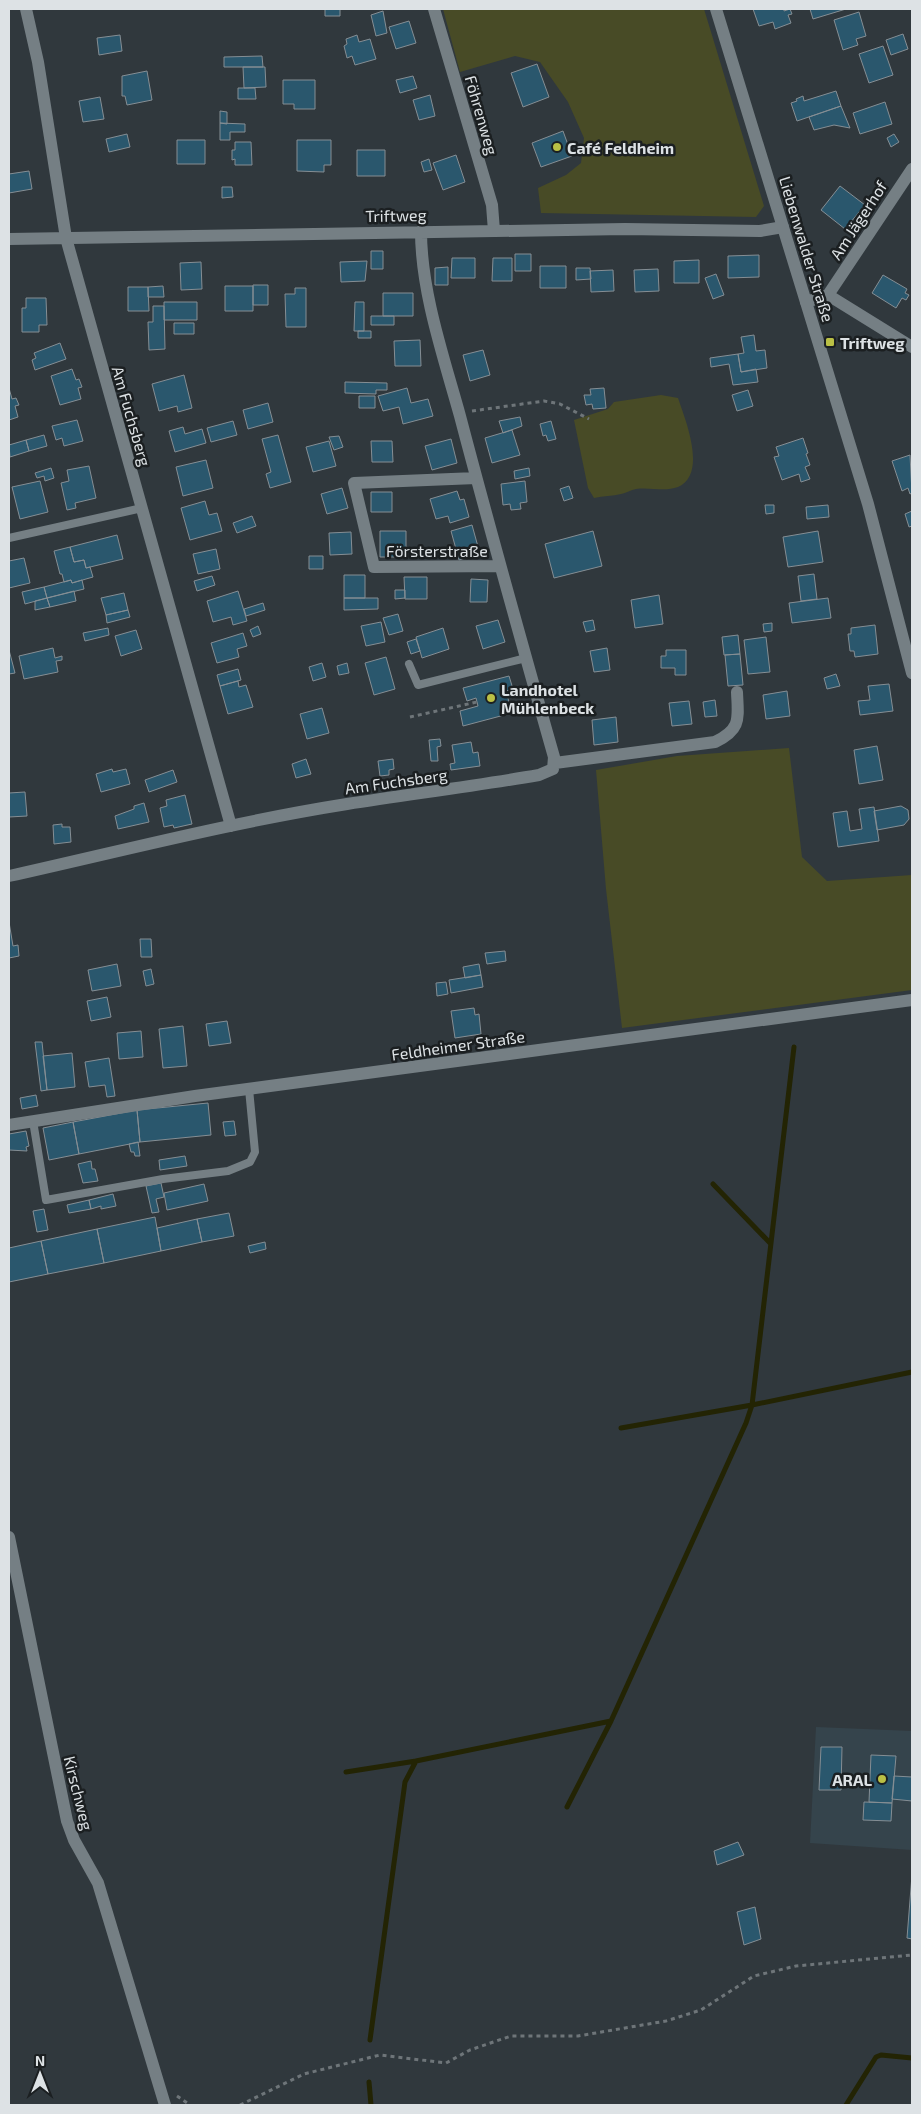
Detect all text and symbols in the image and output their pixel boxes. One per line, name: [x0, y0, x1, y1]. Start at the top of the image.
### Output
street label: Föhrenweg: [462, 73, 502, 157]
place label: Café Feldheim: [567, 138, 674, 157]
marker: Café Feldheim: [551, 141, 563, 153]
street label: Liebenwalder Straße: [776, 174, 838, 324]
street label: Am Jägerhof: [826, 176, 891, 263]
street label: Triftweg: [365, 205, 427, 225]
place label: Triftweg: [840, 333, 905, 352]
marker: Triftweg: [824, 336, 836, 348]
street label: Am Fuchsberg: [109, 364, 155, 468]
street label: Försterstraße: [386, 541, 488, 560]
place label: Landhotel Mühlenbeck: [501, 680, 594, 717]
marker: Landhotel Mühlenbeck: [485, 692, 497, 704]
street label: Am Fuchsberg: [344, 764, 449, 798]
street label: Feldheimer Straße: [390, 1026, 526, 1064]
street label: Kirschweg: [61, 1754, 97, 1832]
place label: ARAL: [832, 1770, 872, 1789]
marker: ARAL: [876, 1773, 888, 1785]
north arrow: [15, 2049, 65, 2099]
text: N: [35, 2052, 45, 2069]

